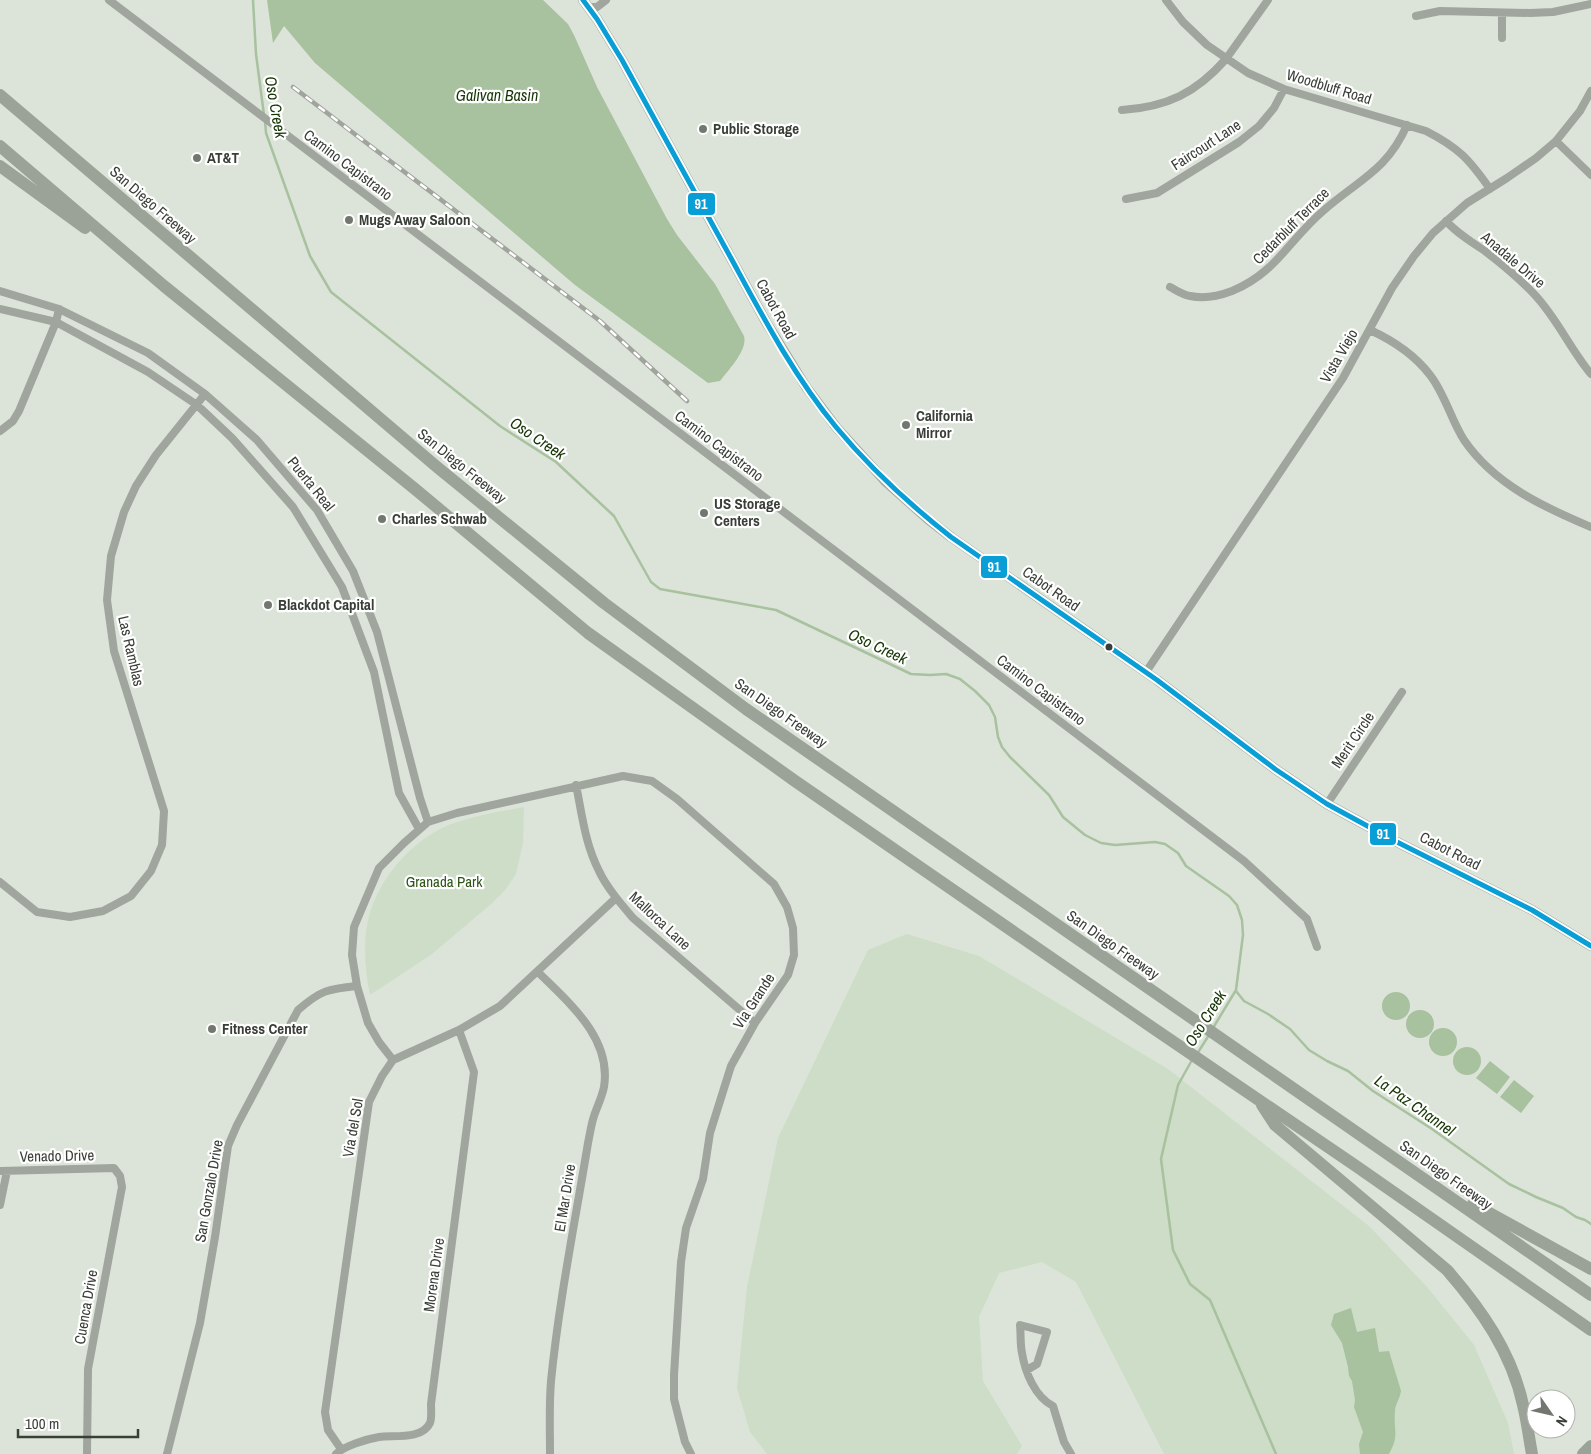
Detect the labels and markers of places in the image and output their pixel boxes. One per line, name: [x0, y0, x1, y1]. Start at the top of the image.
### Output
place label: Public Storage: [713, 118, 799, 139]
marker: Public Storage: [697, 123, 709, 135]
place label: AT&T: [207, 147, 239, 168]
marker: AT&T: [191, 152, 203, 164]
place label: Mugs Away Saloon: [359, 209, 470, 230]
marker: Mugs Away Saloon: [343, 214, 355, 226]
place label: California Mirror: [916, 405, 973, 443]
marker: California Mirror: [900, 419, 912, 431]
place label: US Storage Centers: [714, 493, 780, 531]
marker: US Storage Centers: [698, 507, 710, 519]
place label: Charles Schwab: [392, 508, 487, 529]
marker: Charles Schwab: [376, 513, 388, 525]
place label: Blackdot Capital: [278, 594, 374, 615]
marker: Blackdot Capital: [262, 599, 274, 611]
unlabelled marker: [1104, 642, 1114, 652]
place label: Fitness Center: [222, 1018, 308, 1039]
marker: Fitness Center: [206, 1023, 218, 1035]

